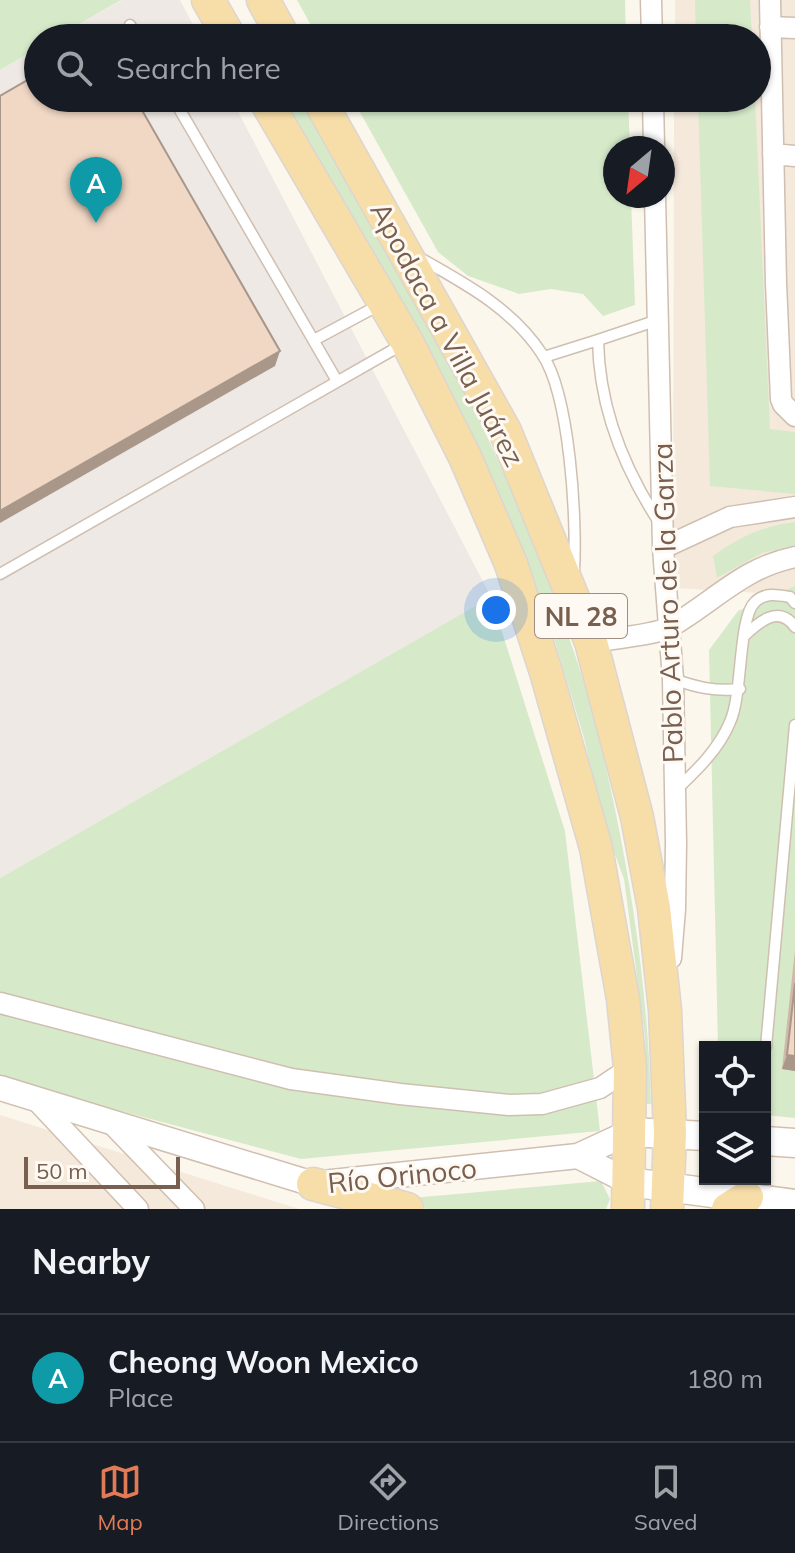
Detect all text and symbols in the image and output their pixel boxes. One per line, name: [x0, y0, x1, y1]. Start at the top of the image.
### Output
search box: [24, 24, 771, 112]
icon: search: [52, 46, 96, 90]
text: Search here: [116, 49, 281, 87]
north arrow: [603, 136, 675, 208]
pin: A: [70, 157, 122, 223]
street label: Apodaca a Villa Juárez: [363, 196, 533, 472]
street label: Pablo Arturo de la Garza: [644, 442, 690, 764]
your location: [476, 590, 516, 630]
road number: NL 28: [535, 594, 627, 638]
map controls: [699, 1041, 771, 1185]
button: locate: [699, 1041, 771, 1113]
button: layers: [699, 1113, 771, 1185]
street label: Río Orinoco: [326, 1150, 478, 1200]
scale bar: [24, 1153, 180, 1189]
text: 50 m: [36, 1157, 87, 1185]
text: Nearby: [32, 1240, 150, 1283]
text: Cheong Woon Mexico: [108, 1343, 419, 1381]
text: A: [48, 1362, 68, 1395]
text: 180 m: [687, 1362, 763, 1395]
text: Place: [108, 1381, 173, 1414]
tab: Map: [97, 1460, 143, 1536]
tab: Directions: [338, 1460, 439, 1536]
tab: Saved: [634, 1460, 698, 1536]

